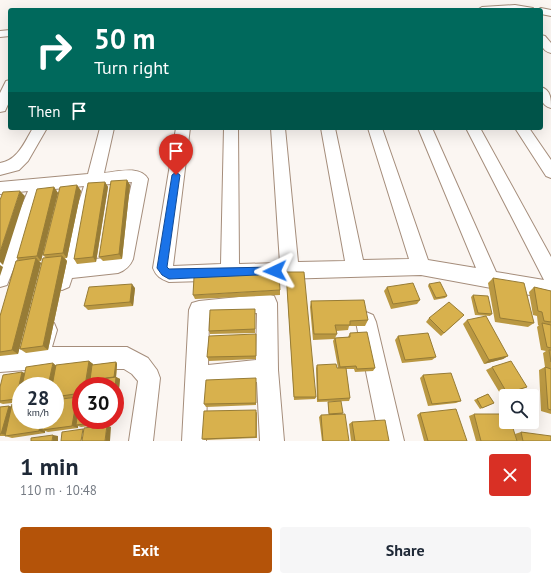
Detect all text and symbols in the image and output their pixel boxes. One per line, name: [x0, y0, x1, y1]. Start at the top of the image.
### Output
text: 50 m: [94, 20, 155, 57]
icon: right: [28, 24, 80, 76]
text: Turn right: [94, 56, 169, 79]
icon: arrive: [68, 100, 90, 122]
text: Then: [28, 102, 60, 121]
pin: [159, 134, 193, 175]
icon: arrive: [165, 140, 187, 162]
position arrow: [254, 250, 296, 292]
speed limit sign: 30: [72, 377, 124, 429]
text: 28: [27, 385, 49, 411]
map controls: [499, 389, 539, 429]
button: search: [499, 389, 539, 429]
text: km/h: [27, 406, 49, 419]
text: 1 min: [20, 451, 79, 482]
button: close: [489, 454, 531, 496]
text: 110 m · 10:48: [20, 482, 97, 499]
button: Exit: [20, 527, 272, 573]
button: Share: [280, 527, 531, 573]

